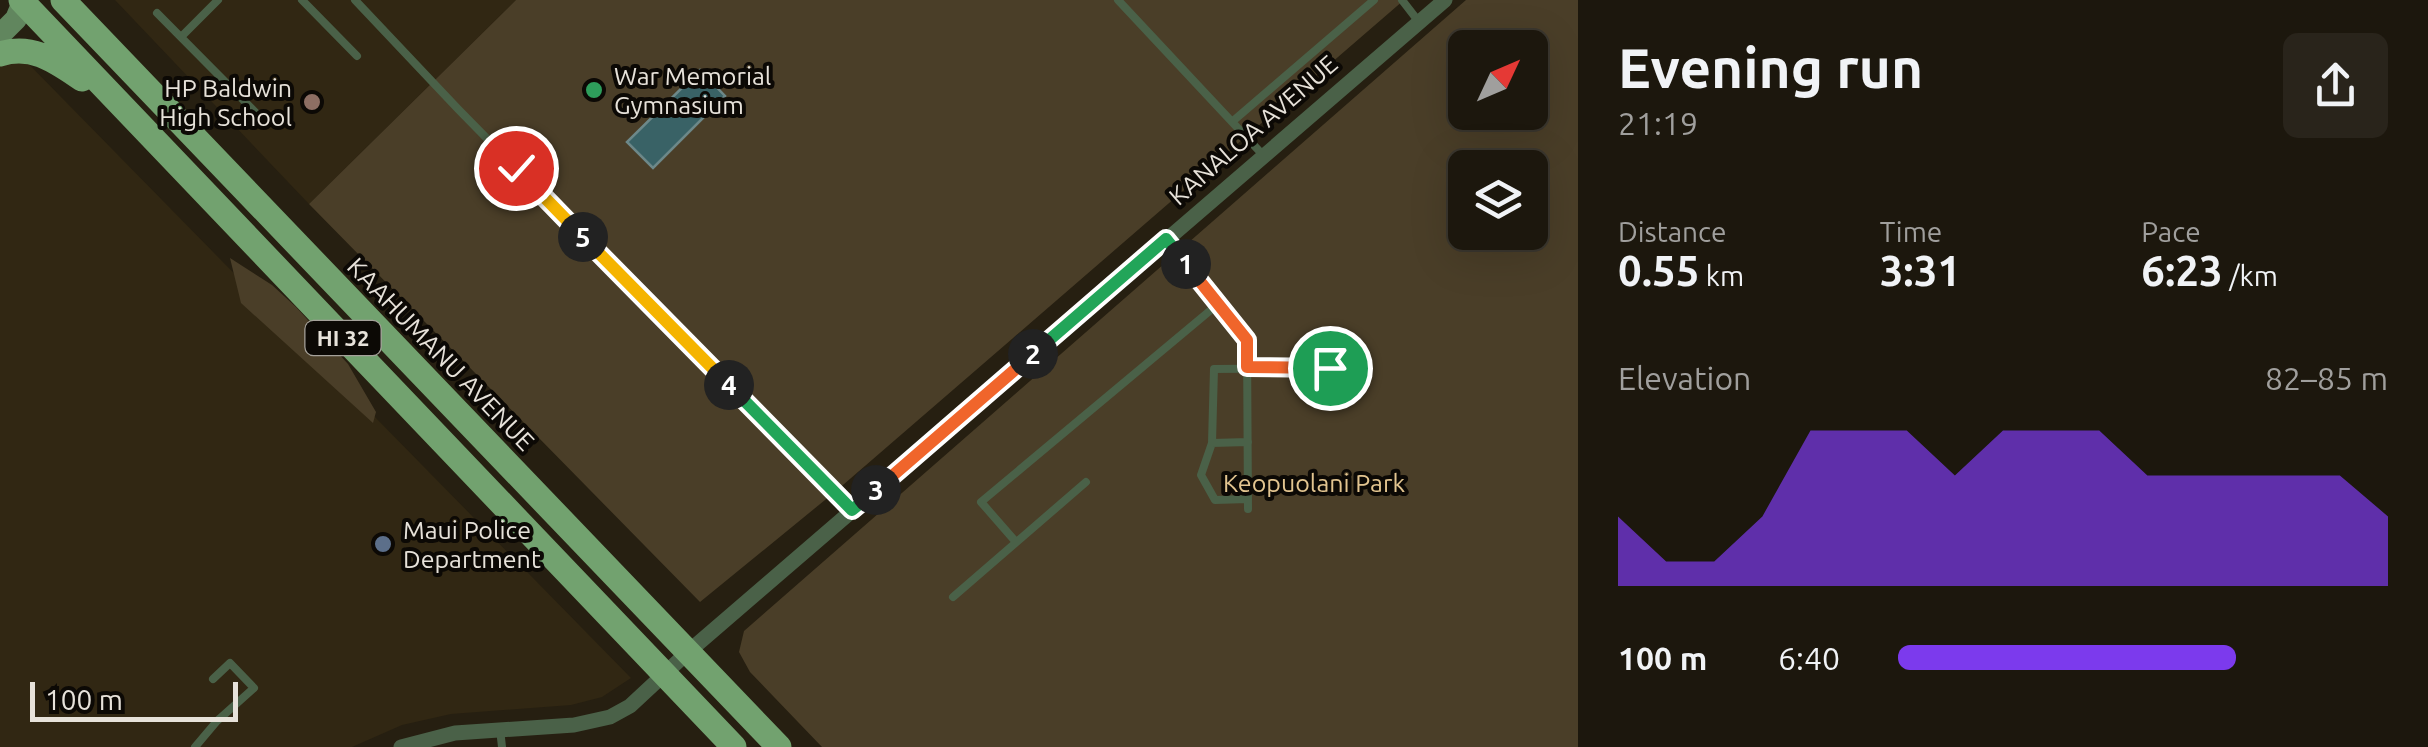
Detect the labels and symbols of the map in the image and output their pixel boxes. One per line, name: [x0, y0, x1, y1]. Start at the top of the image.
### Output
north arrow: [1448, 30, 1548, 130]
street label: KANALOA AVENUE: [1163, 49, 1343, 211]
place label: War Memorial Gymnasium: [614, 62, 771, 119]
place label: HP Baldwin High School: [159, 74, 292, 131]
marker: War Memorial Gymnasium: [583, 79, 605, 101]
marker: HP Baldwin High School: [301, 91, 323, 113]
pin: [474, 126, 559, 211]
pin: 5: [558, 212, 608, 262]
pin: 1: [1161, 239, 1211, 289]
street label: KAAHUMANU AVENUE: [342, 252, 540, 456]
road number: HI 32: [306, 321, 380, 355]
pin: [1288, 326, 1373, 411]
pin: 2: [1008, 329, 1058, 379]
pin: 4: [704, 360, 754, 410]
pin: 3: [851, 465, 901, 515]
park label: Keopuolani Park: [1223, 469, 1405, 497]
place label: Maui Police Department: [403, 516, 541, 573]
marker: Maui Police Department: [372, 533, 394, 555]
scale bar: [30, 677, 238, 722]

